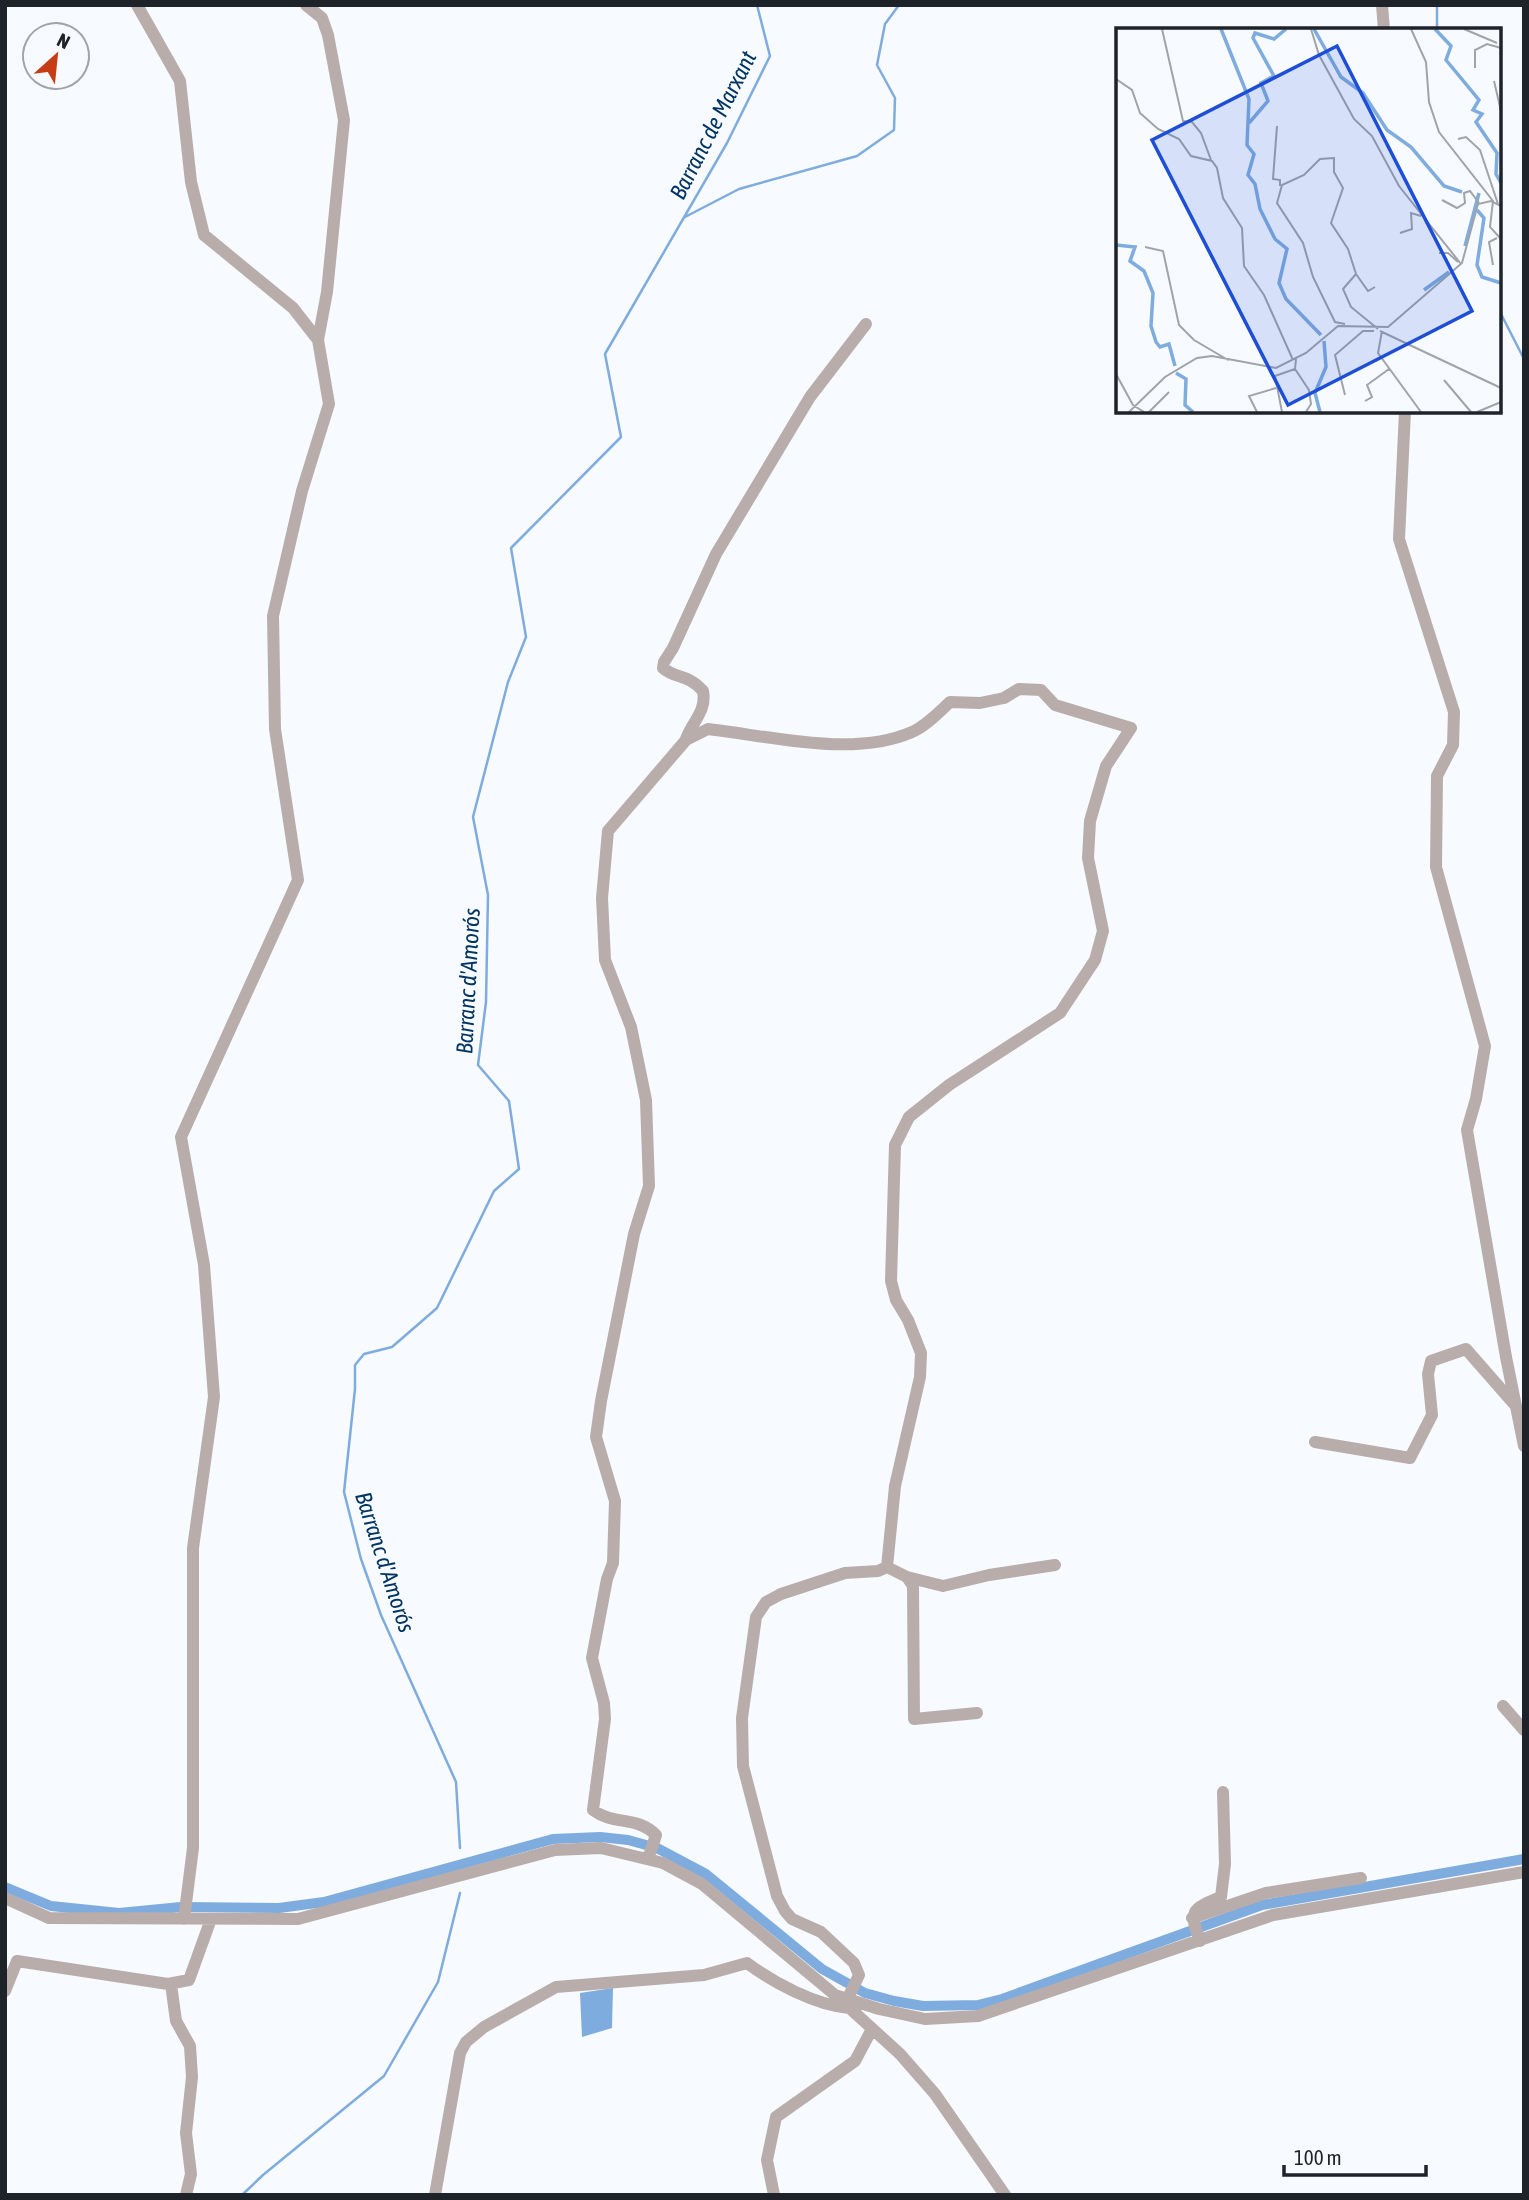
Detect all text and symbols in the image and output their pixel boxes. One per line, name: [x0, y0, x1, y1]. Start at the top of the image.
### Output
north arrow: [21, 21, 91, 91]
inset map: [1116, 28, 1501, 413]
text: N: [54, 29, 74, 53]
water label: Barranc de Marxant: [664, 46, 762, 203]
water label: Barranc d'Amorós: [451, 907, 485, 1055]
water label: Barranc d'Amorós: [350, 1488, 420, 1636]
scale bar: [1284, 2134, 1426, 2178]
text: 100 m: [1294, 2145, 1342, 2169]

